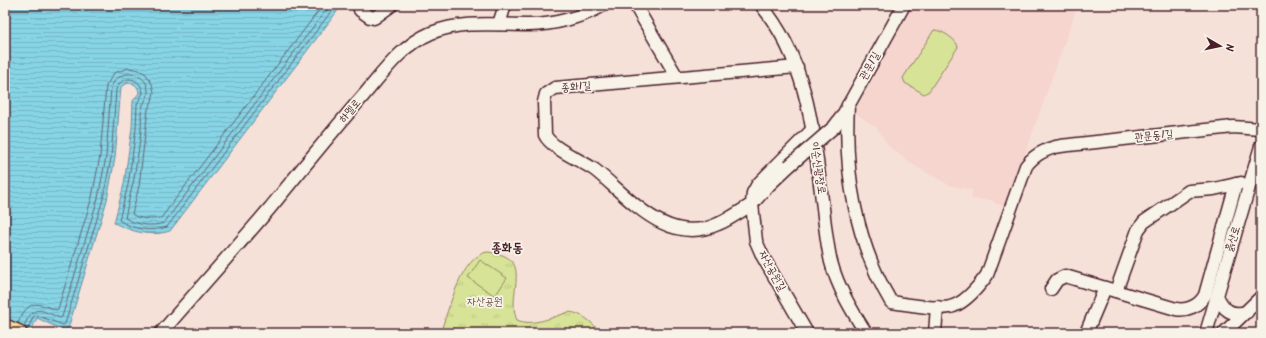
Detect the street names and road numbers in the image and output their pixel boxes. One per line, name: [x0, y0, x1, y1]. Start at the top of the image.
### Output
street label: 관문1길: [855, 48, 885, 83]
street label: 종화1길: [560, 77, 592, 97]
street label: 하멜로: [335, 95, 366, 127]
street label: 관문동1길: [1134, 125, 1174, 147]
street label: 이순신광장로: [805, 140, 831, 196]
street label: 흙산로: [1221, 224, 1246, 254]
street label: 자산공원길: [753, 247, 791, 295]

